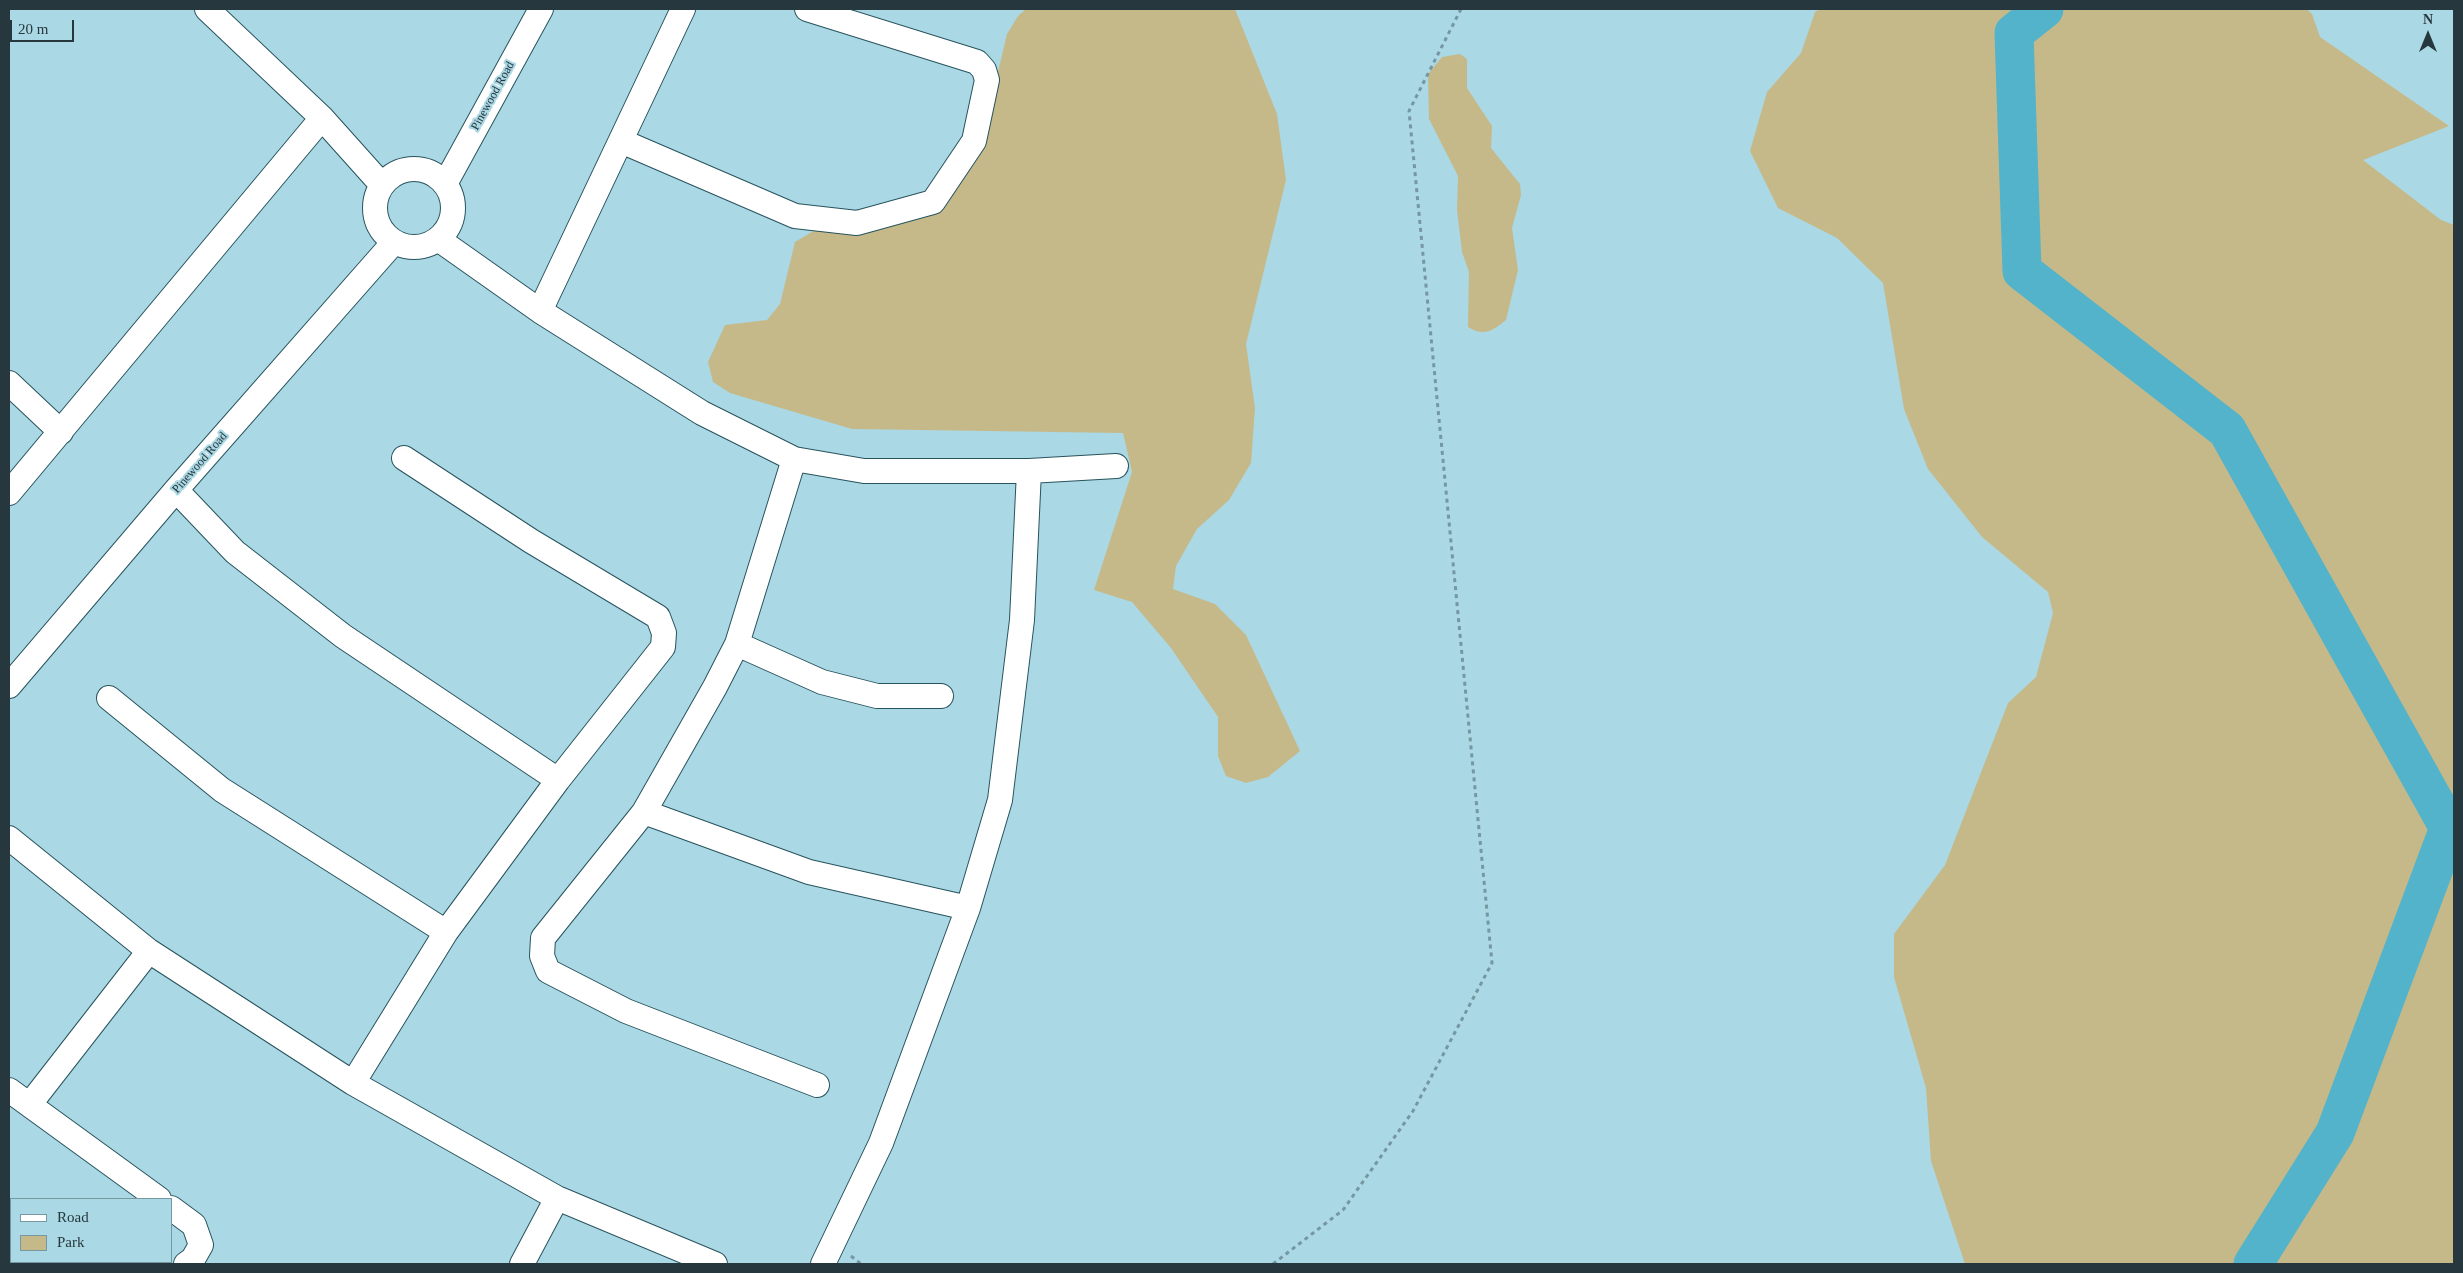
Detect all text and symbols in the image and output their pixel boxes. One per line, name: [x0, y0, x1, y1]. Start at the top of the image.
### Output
scale bar: [12, 10, 76, 42]
north arrow: [2403, 10, 2453, 60]
text: N: [2423, 12, 2433, 27]
text: 20 m: [18, 21, 48, 37]
street label: Pinewood Road: [468, 59, 518, 133]
street label: Pinewood Road: [170, 429, 230, 497]
legend: [10, 1198, 172, 1263]
text: Road: [57, 1209, 89, 1225]
text: Park: [57, 1234, 85, 1250]

